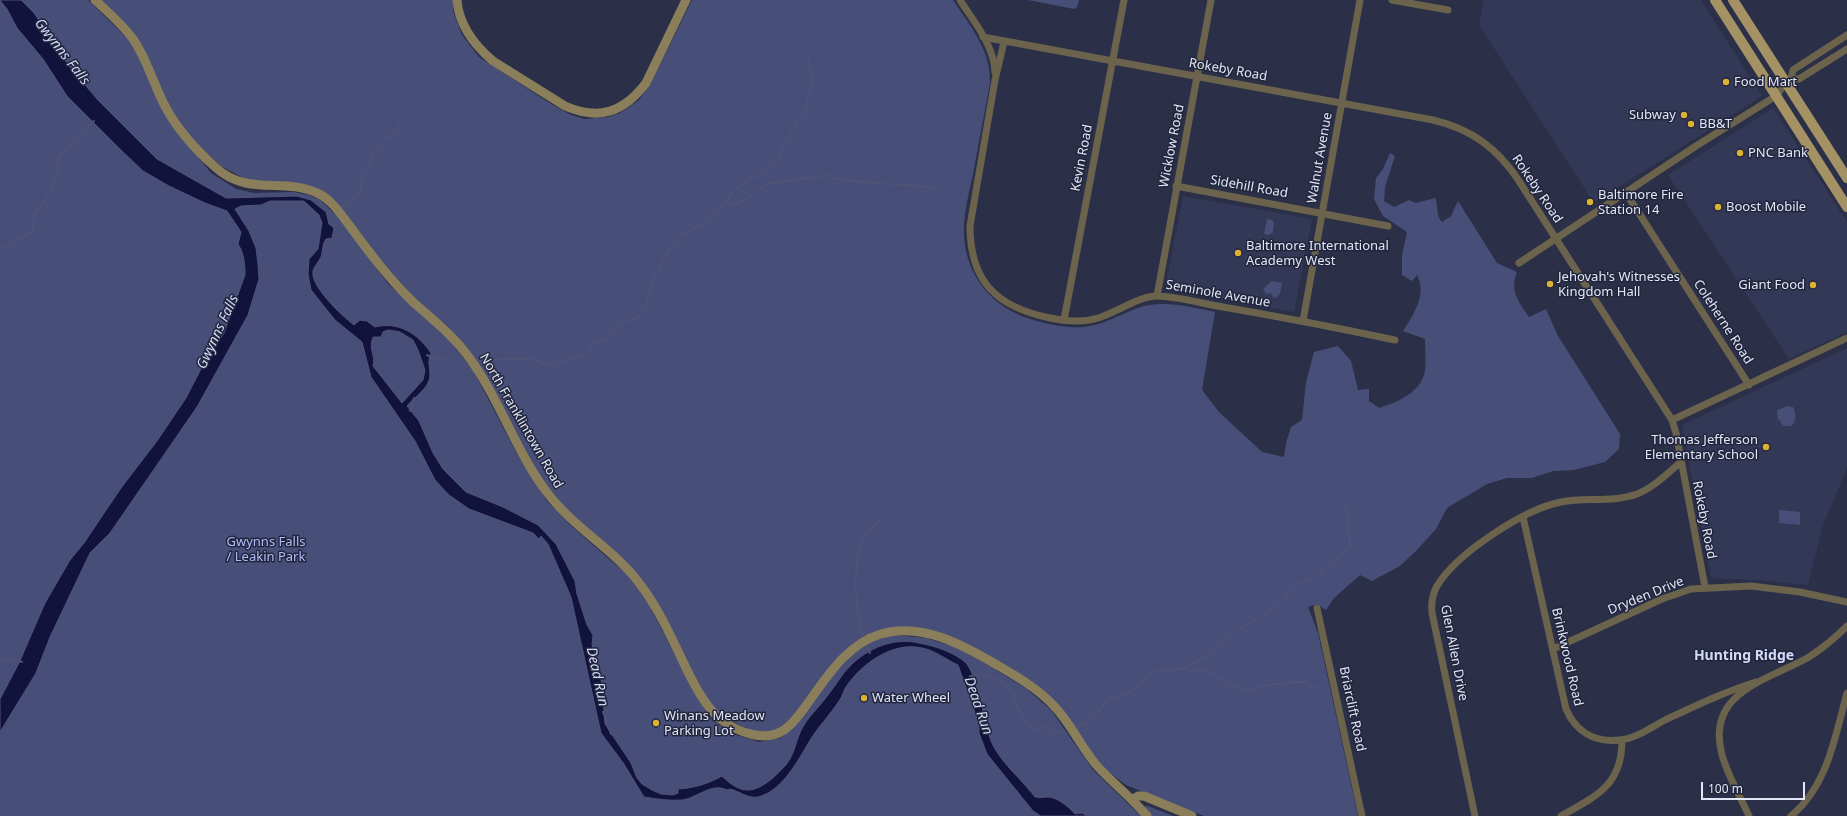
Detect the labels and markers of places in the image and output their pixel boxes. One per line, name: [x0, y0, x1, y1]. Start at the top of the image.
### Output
place label: Food Mart: [1734, 74, 1797, 90]
marker: Food Mart: [1721, 77, 1731, 87]
place label: Subway: [1629, 107, 1676, 123]
marker: Subway: [1679, 110, 1689, 120]
place label: BB&T: [1699, 116, 1732, 132]
marker: BB&T: [1686, 119, 1696, 129]
place label: PNC Bank: [1748, 145, 1808, 161]
marker: PNC Bank: [1735, 148, 1745, 158]
place label: Baltimore Fire Station 14: [1598, 187, 1684, 218]
marker: Baltimore Fire Station 14: [1585, 197, 1595, 207]
place label: Boost Mobile: [1726, 199, 1806, 215]
marker: Boost Mobile: [1713, 202, 1723, 212]
place label: Baltimore International Academy West: [1246, 238, 1389, 269]
marker: Baltimore International Academy West: [1233, 248, 1243, 258]
place label: Jehovah's Witnesses Kingdom Hall: [1558, 269, 1680, 300]
place label: Giant Food: [1738, 277, 1805, 293]
marker: Jehovah's Witnesses Kingdom Hall: [1545, 279, 1555, 289]
marker: Giant Food: [1808, 280, 1818, 290]
place label: Thomas Jefferson Elementary School: [1645, 432, 1758, 463]
marker: Thomas Jefferson Elementary School: [1761, 442, 1771, 452]
place label: Water Wheel: [872, 690, 950, 706]
marker: Water Wheel: [859, 693, 869, 703]
place label: Winans Meadow Parking Lot: [664, 708, 765, 739]
marker: Winans Meadow Parking Lot: [651, 718, 661, 728]

